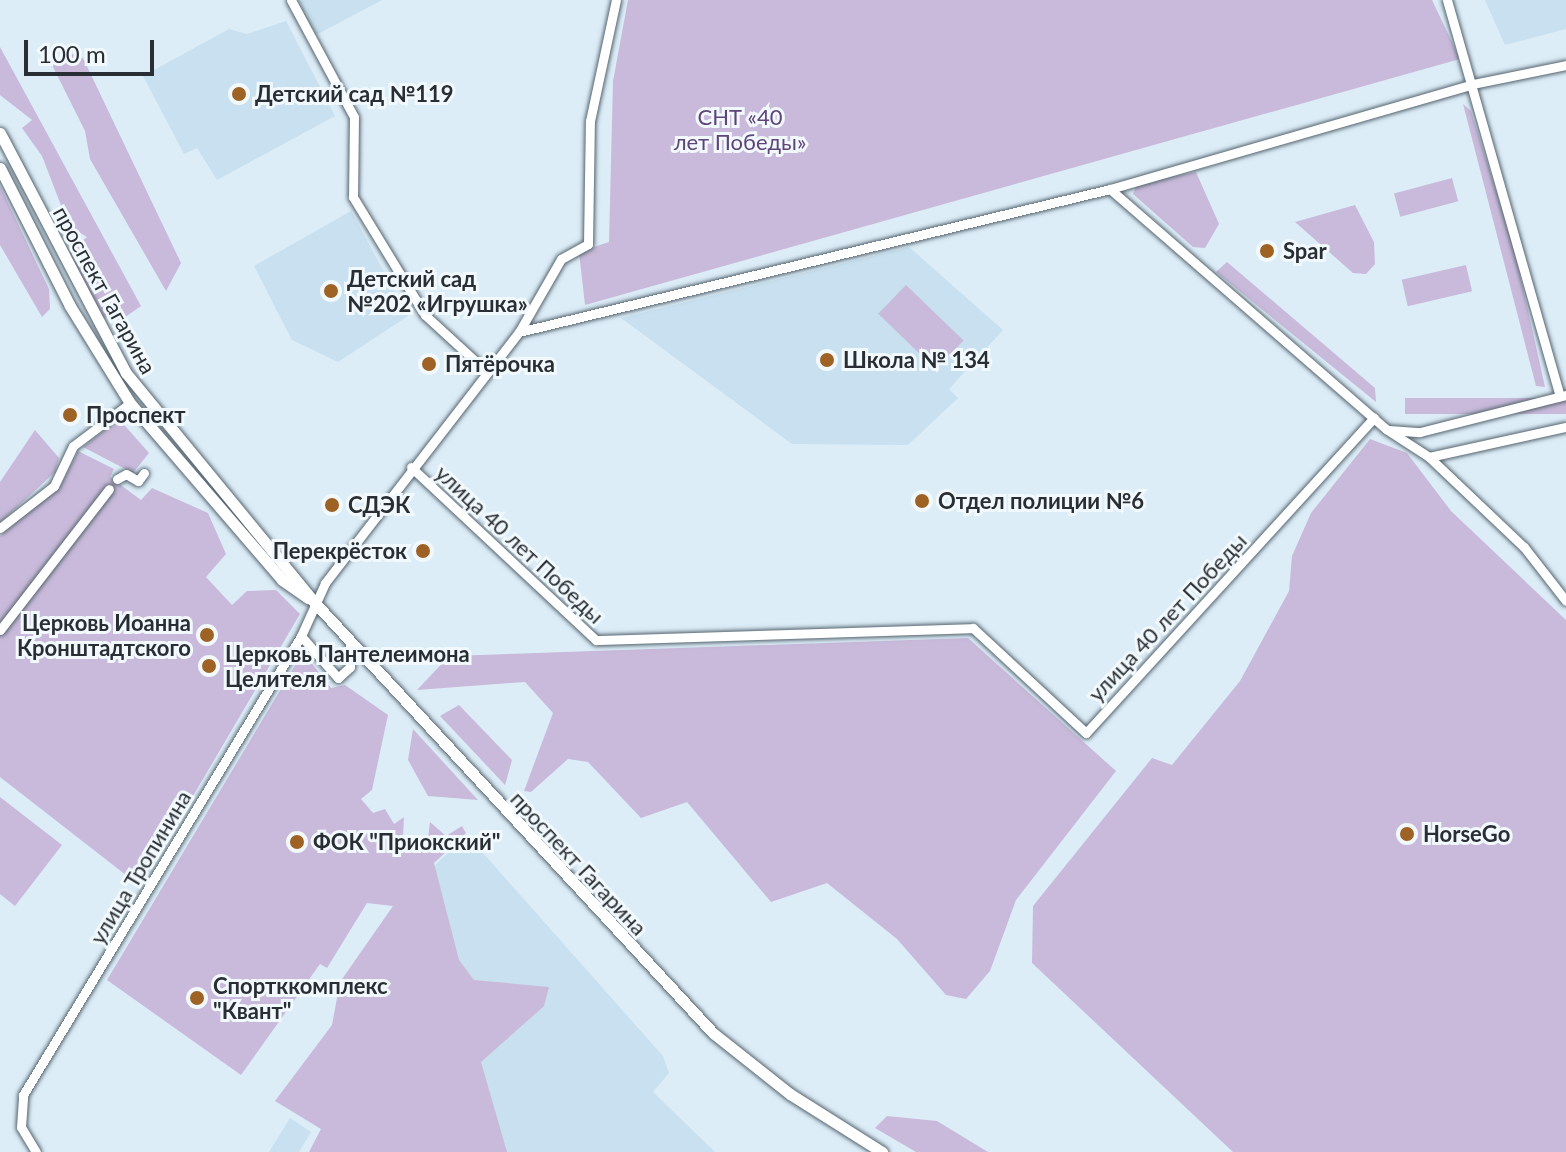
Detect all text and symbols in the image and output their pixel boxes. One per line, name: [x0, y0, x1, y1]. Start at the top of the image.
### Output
scale bar: [28, 24, 158, 74]
text: 100 m: [38, 39, 106, 68]
place label: Детский сад №119: [255, 81, 454, 107]
marker: Детский сад №119: [230, 85, 248, 103]
park label: СНТ «40 лет Победы»: [674, 103, 806, 154]
street label: проспект Гагарина: [48, 202, 162, 378]
place label: Spar: [1283, 238, 1327, 264]
marker: Spar: [1258, 242, 1276, 260]
place label: Детский сад №202 «Игрушка»: [347, 265, 528, 316]
marker: Детский сад №202 «Игрушка»: [322, 282, 340, 300]
place label: Школа № 134: [843, 347, 990, 373]
place label: Пятёрочка: [445, 351, 555, 377]
marker: Школа № 134: [818, 351, 836, 369]
marker: Пятёрочка: [420, 355, 438, 373]
place label: Проспект: [86, 402, 185, 428]
marker: Проспект: [61, 406, 79, 424]
street label: улица 40 лет Победы: [431, 459, 609, 629]
place label: Отдел полиции №6: [938, 488, 1144, 514]
place label: СДЭК: [348, 492, 410, 518]
marker: Отдел полиции №6: [913, 492, 931, 510]
marker: СДЭК: [323, 496, 341, 514]
street label: улица 40 лет Победы: [1082, 528, 1252, 706]
place label: Перекрёсток: [273, 538, 407, 564]
marker: Перекрёсток: [414, 542, 432, 560]
place label: Церковь Иоанна Кронштадтского: [17, 609, 191, 660]
marker: Церковь Иоанна Кронштадтского: [198, 626, 216, 644]
place label: Церковь Пантелеимона Целителя: [225, 640, 470, 692]
marker: Церковь Пантелеимона Целителя: [200, 657, 218, 675]
street label: улица Тропинина: [84, 785, 196, 949]
street label: проспект Гагарина: [505, 785, 653, 941]
place label: HorseGo: [1423, 821, 1510, 847]
marker: HorseGo: [1398, 825, 1416, 843]
place label: ФОК "Приокский": [313, 829, 500, 855]
marker: ФОК "Приокский": [288, 833, 306, 851]
place label: Спортккомплекс "Квант": [213, 972, 388, 1024]
marker: Спортккомплекс "Квант": [188, 989, 206, 1007]

